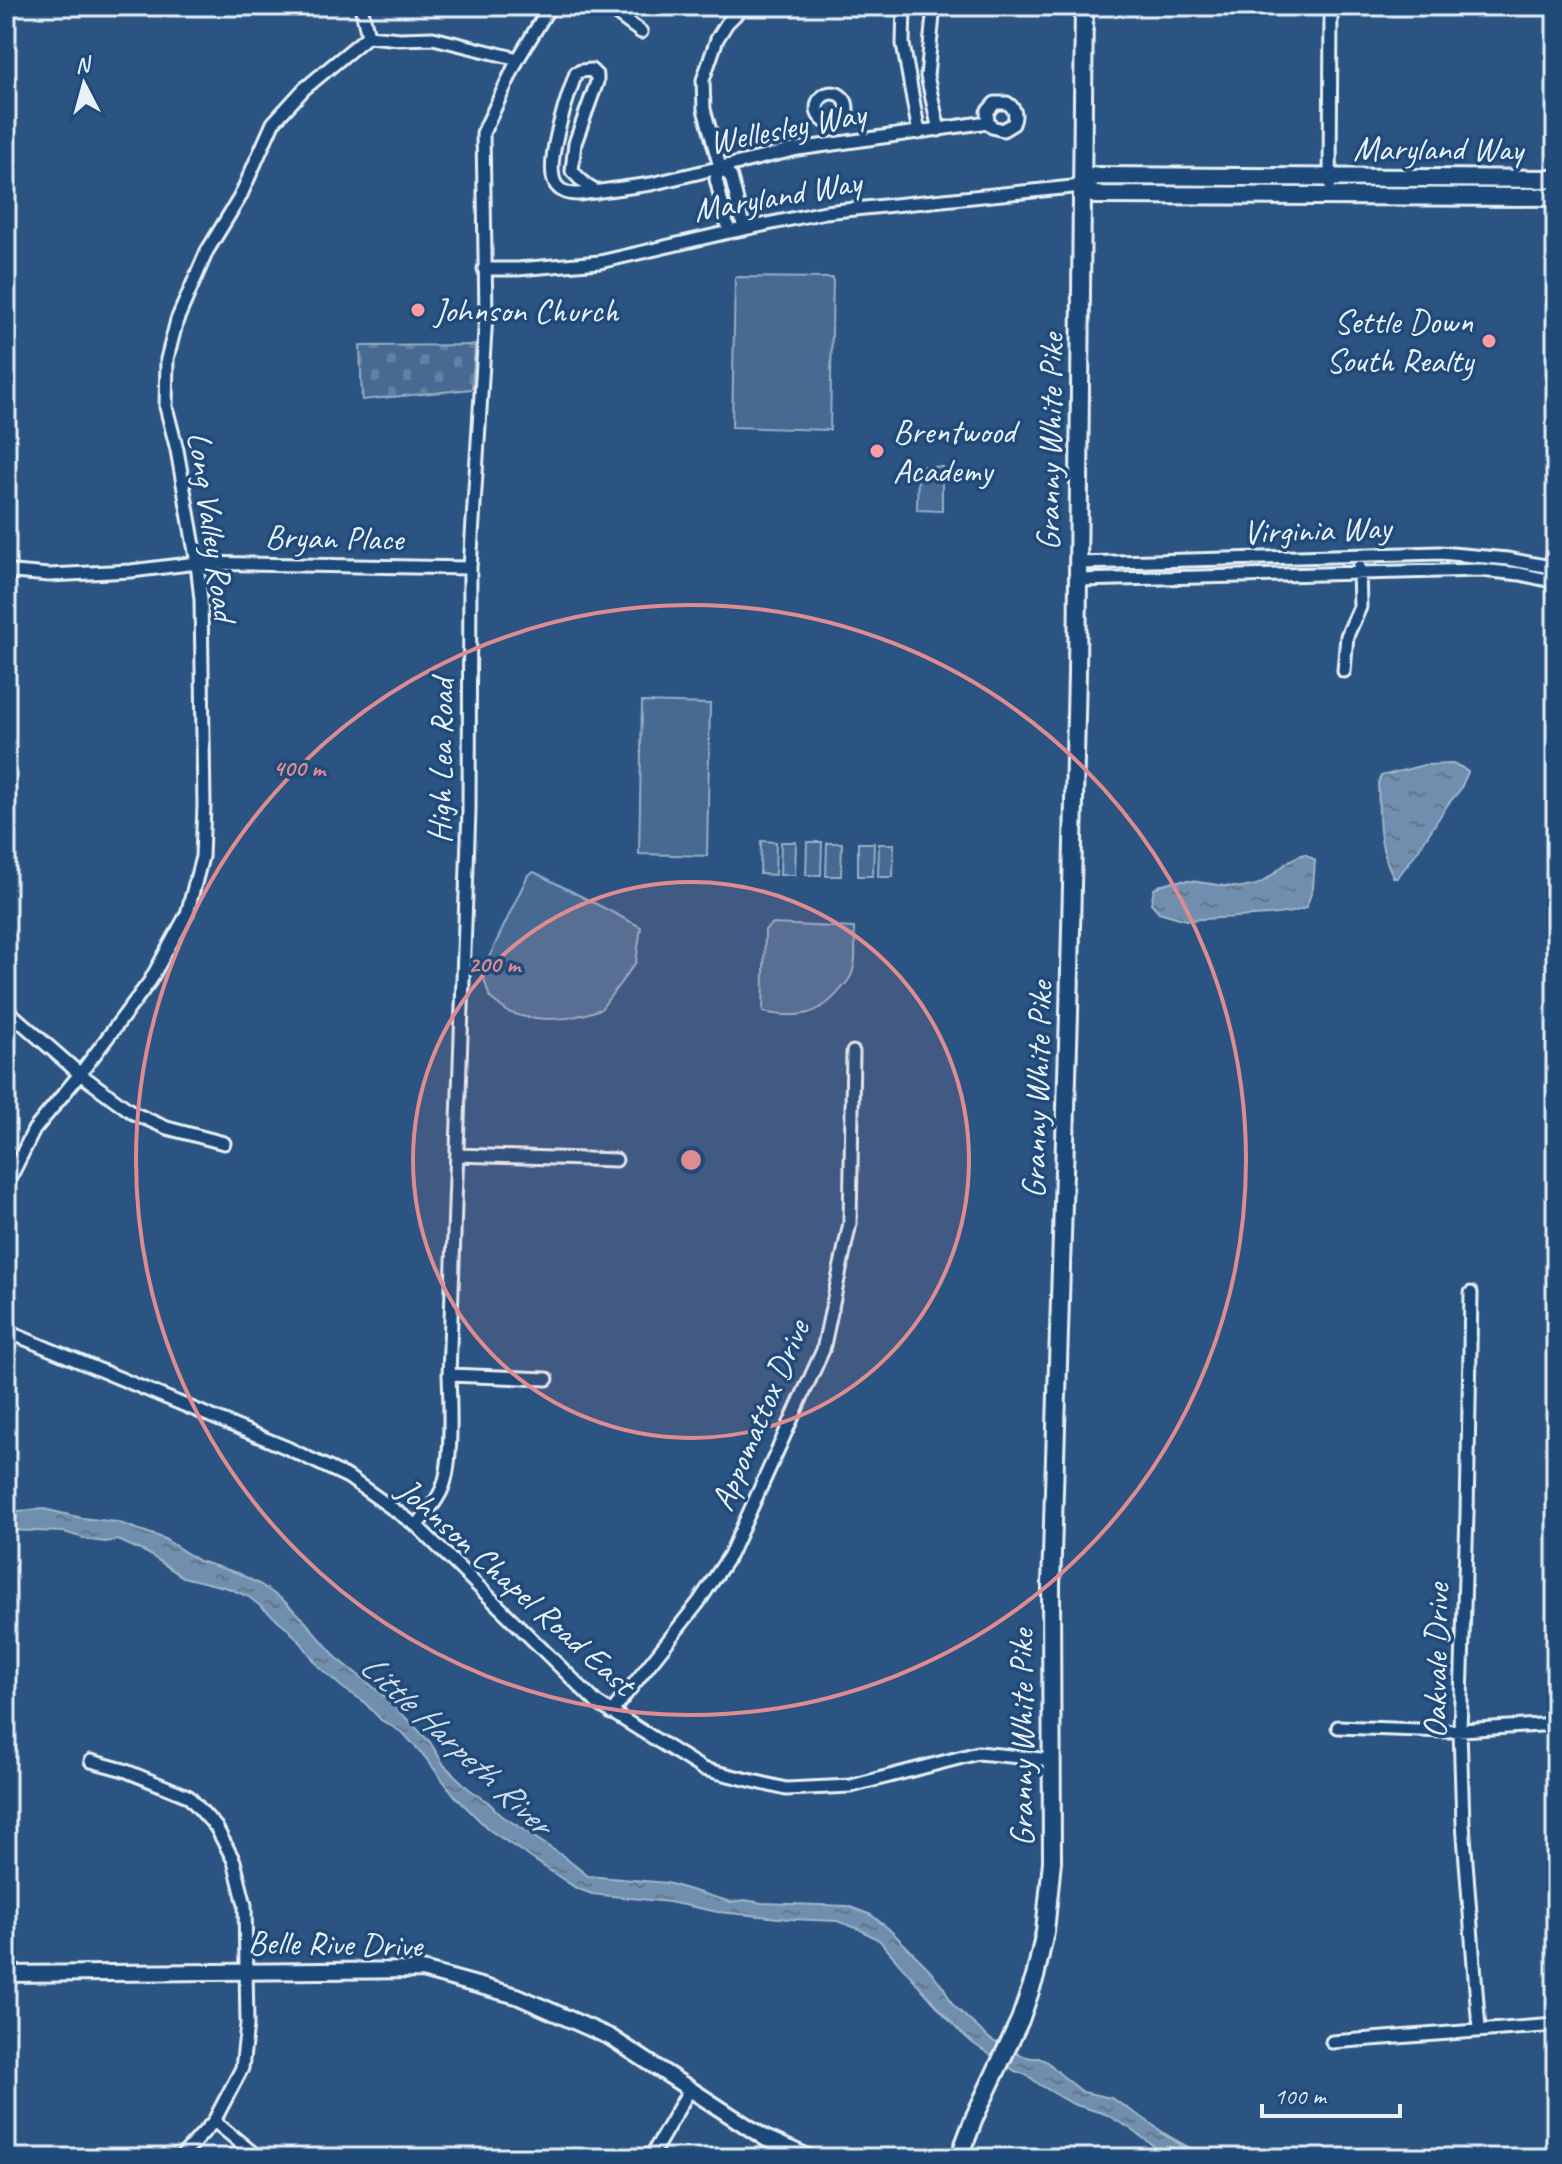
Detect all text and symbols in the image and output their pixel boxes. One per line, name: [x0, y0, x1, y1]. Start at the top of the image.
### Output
north arrow: [44, 44, 124, 124]
text: N: [74, 50, 94, 80]
street label: Wellesley Way: [705, 91, 872, 164]
street label: Maryland Way: [1353, 127, 1526, 170]
street label: Maryland Way: [690, 159, 868, 231]
place label: Johnson Church: [432, 289, 620, 332]
place label: Settle Down South Realty: [1326, 300, 1475, 382]
marker: Johnson Church: [409, 301, 427, 319]
street label: Granny White Pike: [1026, 330, 1073, 551]
marker: Settle Down South Realty: [1480, 332, 1498, 350]
place label: Brentwood Academy: [893, 410, 1021, 492]
street label: Long Valley Road: [178, 429, 248, 628]
marker: Brentwood Academy: [868, 442, 886, 460]
street label: Virginia Way: [1242, 505, 1394, 554]
street label: Bryan Place: [264, 515, 405, 560]
street label: High Lea Road: [418, 674, 464, 844]
text: 400 m: [273, 753, 327, 783]
text: 200 m: [468, 949, 522, 979]
street label: Granny White Pike: [1011, 978, 1062, 1199]
centre of rings: [677, 1146, 705, 1174]
street label: Appomattox Drive: [700, 1312, 820, 1517]
street label: Johnson Chapel Road East: [387, 1467, 647, 1707]
street label: Oakvale Drive: [1413, 1581, 1458, 1739]
street label: Granny White Pike: [1000, 1627, 1043, 1846]
water label: Little Harpeth River: [351, 1643, 566, 1849]
street label: Belle Rive Drive: [248, 1920, 424, 1967]
scale bar: [1262, 2068, 1400, 2118]
text: 100 m: [1274, 2081, 1328, 2111]

